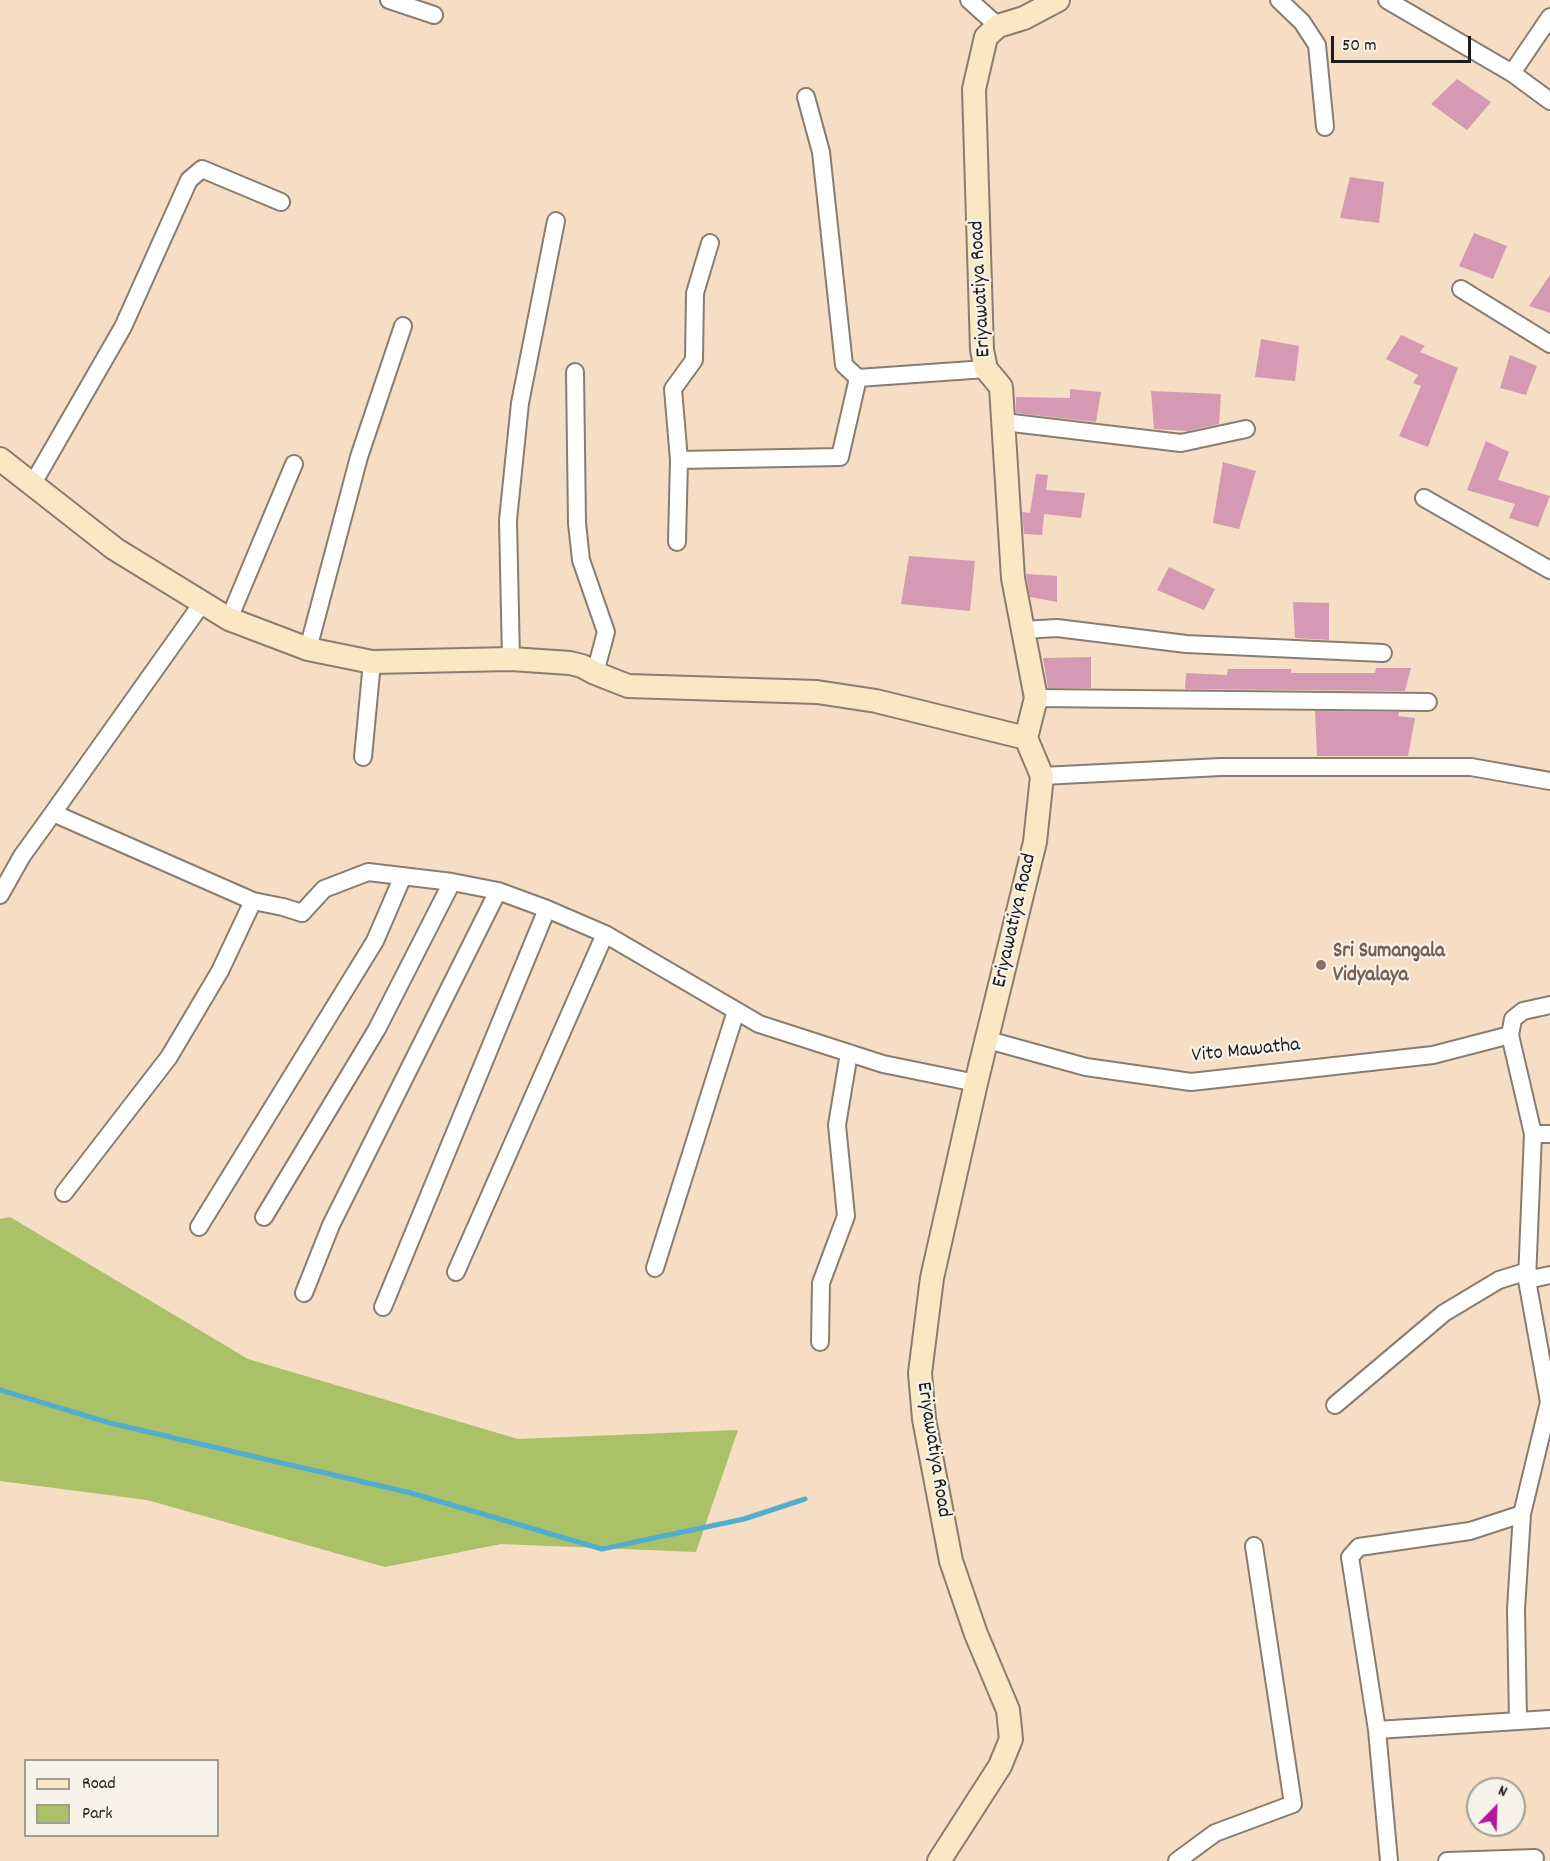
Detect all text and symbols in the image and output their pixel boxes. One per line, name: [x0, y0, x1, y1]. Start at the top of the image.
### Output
scale bar: [1334, 24, 1474, 62]
text: 50 m: [1342, 34, 1377, 59]
street label: Eriyawatiya Road: [966, 220, 998, 358]
street label: Eriyawatiya Road: [988, 851, 1044, 991]
place label: Sri Sumangala Vidyalaya: [1333, 940, 1445, 990]
marker: Sri Sumangala Vidyalaya: [1314, 958, 1328, 972]
street label: Vito Mawatha: [1191, 1034, 1301, 1070]
street label: Eriyawatiya Road: [909, 1380, 955, 1520]
legend: [24, 1759, 219, 1837]
text: Road: [82, 1772, 116, 1797]
north arrow: [1466, 1777, 1526, 1837]
text: N: [1494, 1780, 1511, 1804]
text: Park: [82, 1802, 113, 1827]

